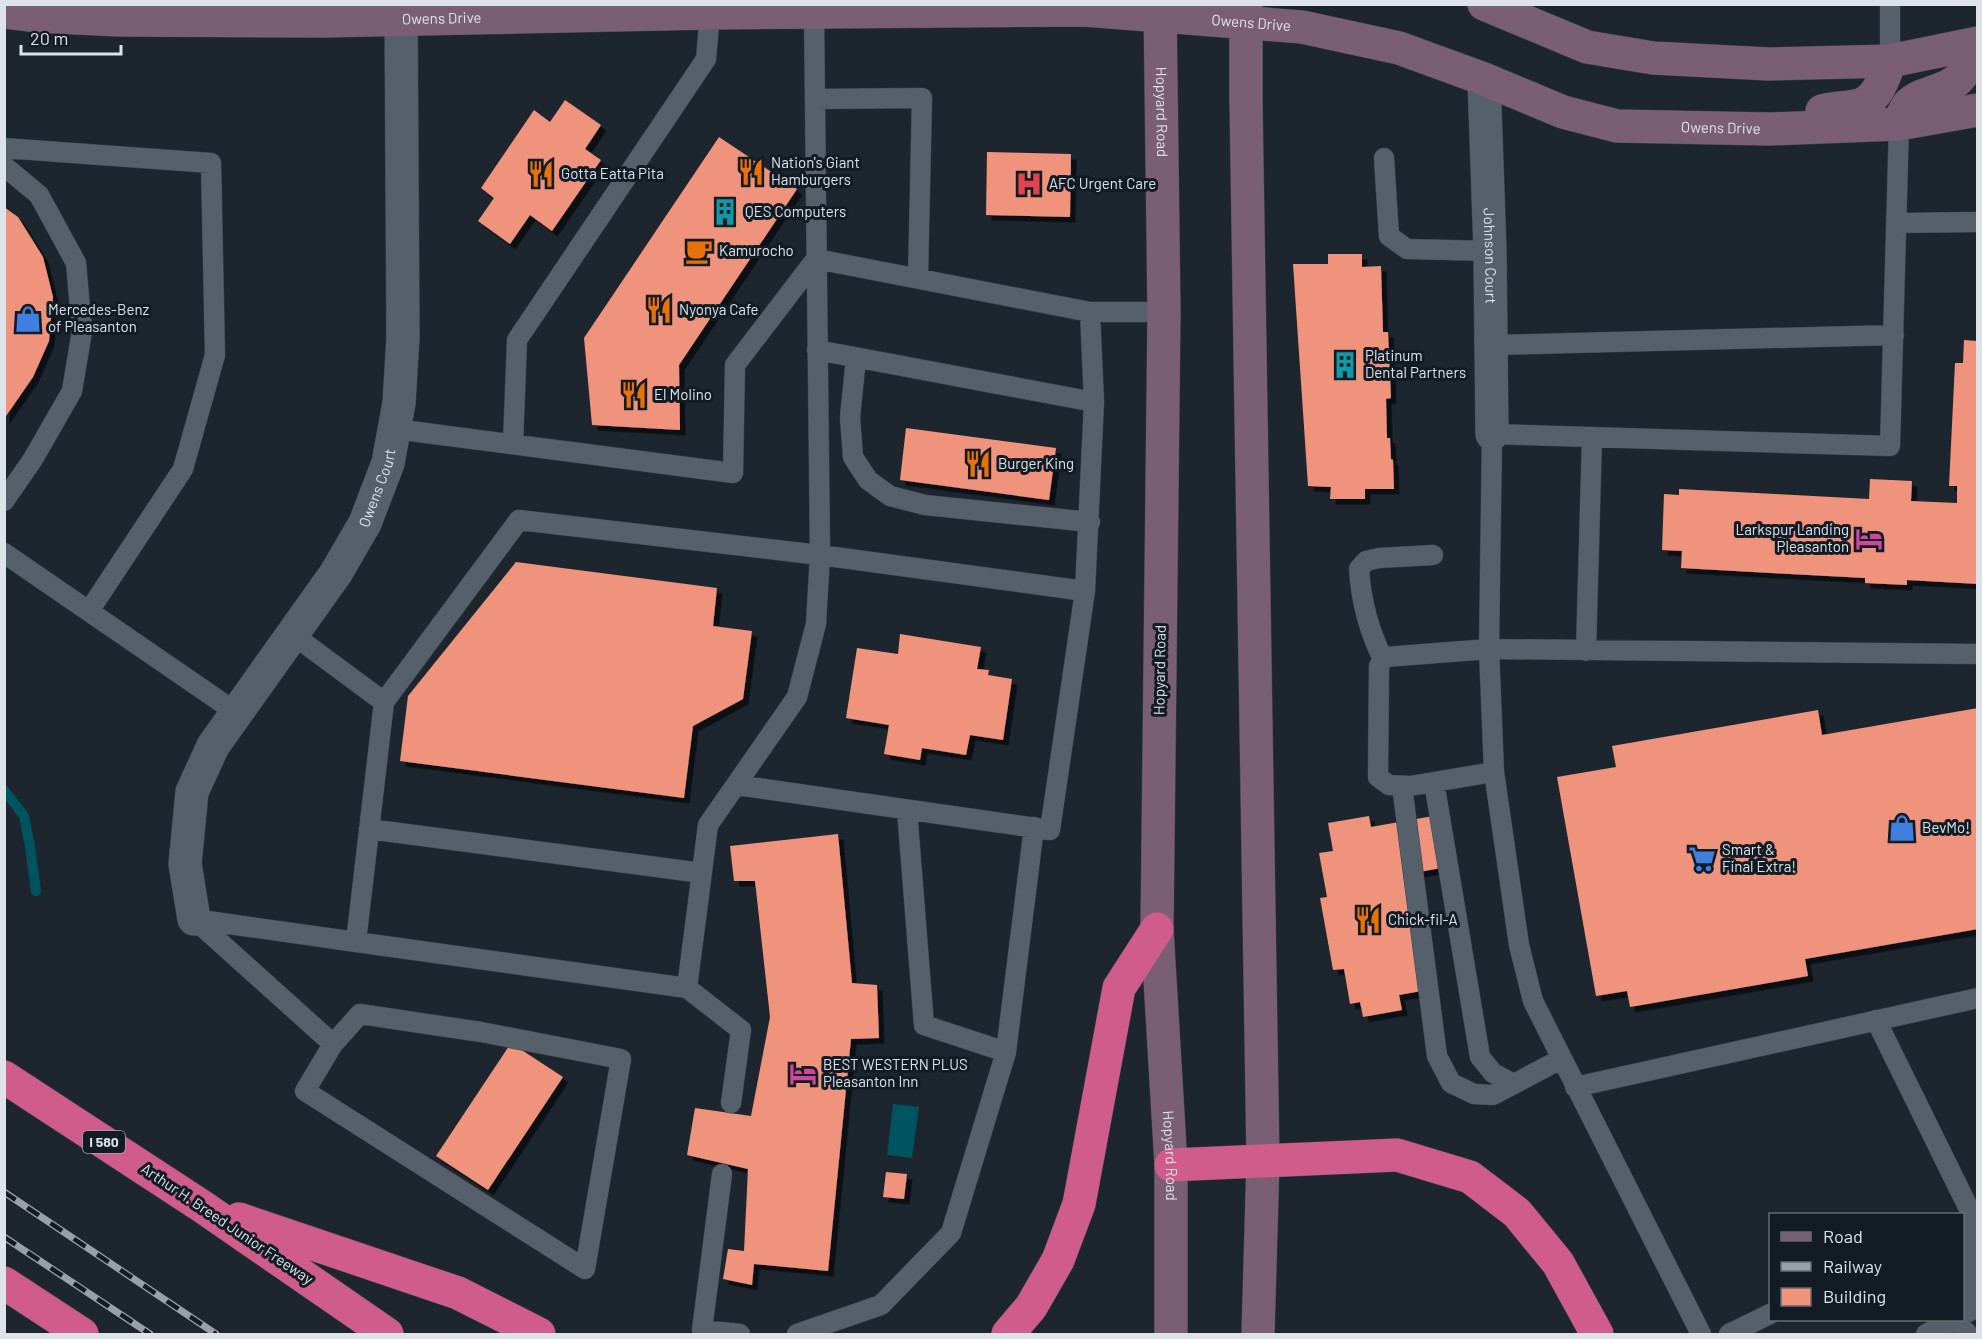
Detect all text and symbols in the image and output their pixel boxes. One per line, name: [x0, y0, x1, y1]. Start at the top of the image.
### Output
street label: Owens Drive: [402, 8, 482, 27]
street label: Owens Drive: [1211, 10, 1292, 34]
scale bar: [21, 18, 122, 56]
text: 20 m: [30, 27, 68, 49]
street label: Hopyard Road: [1153, 67, 1172, 157]
street label: Owens Drive: [1681, 117, 1761, 137]
place label: Nation's Giant Hamburgers: [771, 153, 860, 188]
restaurant icon: Nation's Giant Hamburgers: [736, 157, 766, 187]
restaurant icon: Gotta Eatta Pita: [526, 159, 556, 189]
place label: Gotta Eatta Pita: [561, 164, 664, 182]
hospital icon: AFC Urgent Care: [1014, 169, 1044, 199]
place label: AFC Urgent Care: [1049, 174, 1156, 192]
building icon: QES Computers: [710, 197, 740, 227]
place label: QES Computers: [745, 202, 846, 220]
street label: Johnson Court: [1481, 208, 1501, 304]
cafe icon: Kamurocho: [684, 236, 714, 266]
place label: Kamurocho: [719, 241, 794, 259]
restaurant icon: Nyonya Cafe: [644, 295, 674, 325]
place label: Mercedes-Benz of Pleasanton: [48, 300, 150, 335]
place label: Nyonya Cafe: [679, 300, 759, 318]
shop icon: Mercedes-Benz of Pleasanton: [13, 304, 43, 334]
place label: Platinum Dental Partners: [1365, 346, 1466, 381]
building icon: Platinum Dental Partners: [1330, 350, 1360, 380]
restaurant icon: El Molino: [619, 380, 649, 410]
place label: El Molino: [654, 385, 712, 403]
street label: Owens Court: [354, 447, 398, 530]
restaurant icon: Burger King: [963, 449, 993, 479]
place label: Burger King: [998, 454, 1074, 472]
place label: Larkspur Landing Pleasanton: [1736, 520, 1849, 555]
hotel icon: Larkspur Landing Pleasanton: [1854, 524, 1884, 554]
street label: Hopyard Road: [1149, 625, 1169, 715]
shop icon: BevMo!: [1887, 813, 1917, 843]
place label: BevMo!: [1922, 818, 1970, 836]
place label: Smart & Final Extra!: [1722, 840, 1796, 875]
supermarket icon: Smart & Final Extra!: [1687, 844, 1717, 874]
restaurant icon: Chick-fil-A: [1353, 905, 1383, 935]
place label: Chick-fil-A: [1388, 910, 1458, 928]
place label: BEST WESTERN PLUS Pleasanton Inn: [823, 1055, 968, 1090]
hotel icon: BEST WESTERN PLUS Pleasanton Inn: [788, 1059, 818, 1089]
street label: Hopyard Road: [1160, 1110, 1181, 1201]
road number: I 580: [83, 1131, 125, 1153]
street label: Arthur H. Breed Junior Freeway: [138, 1159, 317, 1288]
legend: [1769, 1213, 1964, 1321]
text: Road: [1823, 1225, 1863, 1247]
text: Railway: [1823, 1255, 1882, 1277]
text: Building: [1823, 1285, 1886, 1307]

